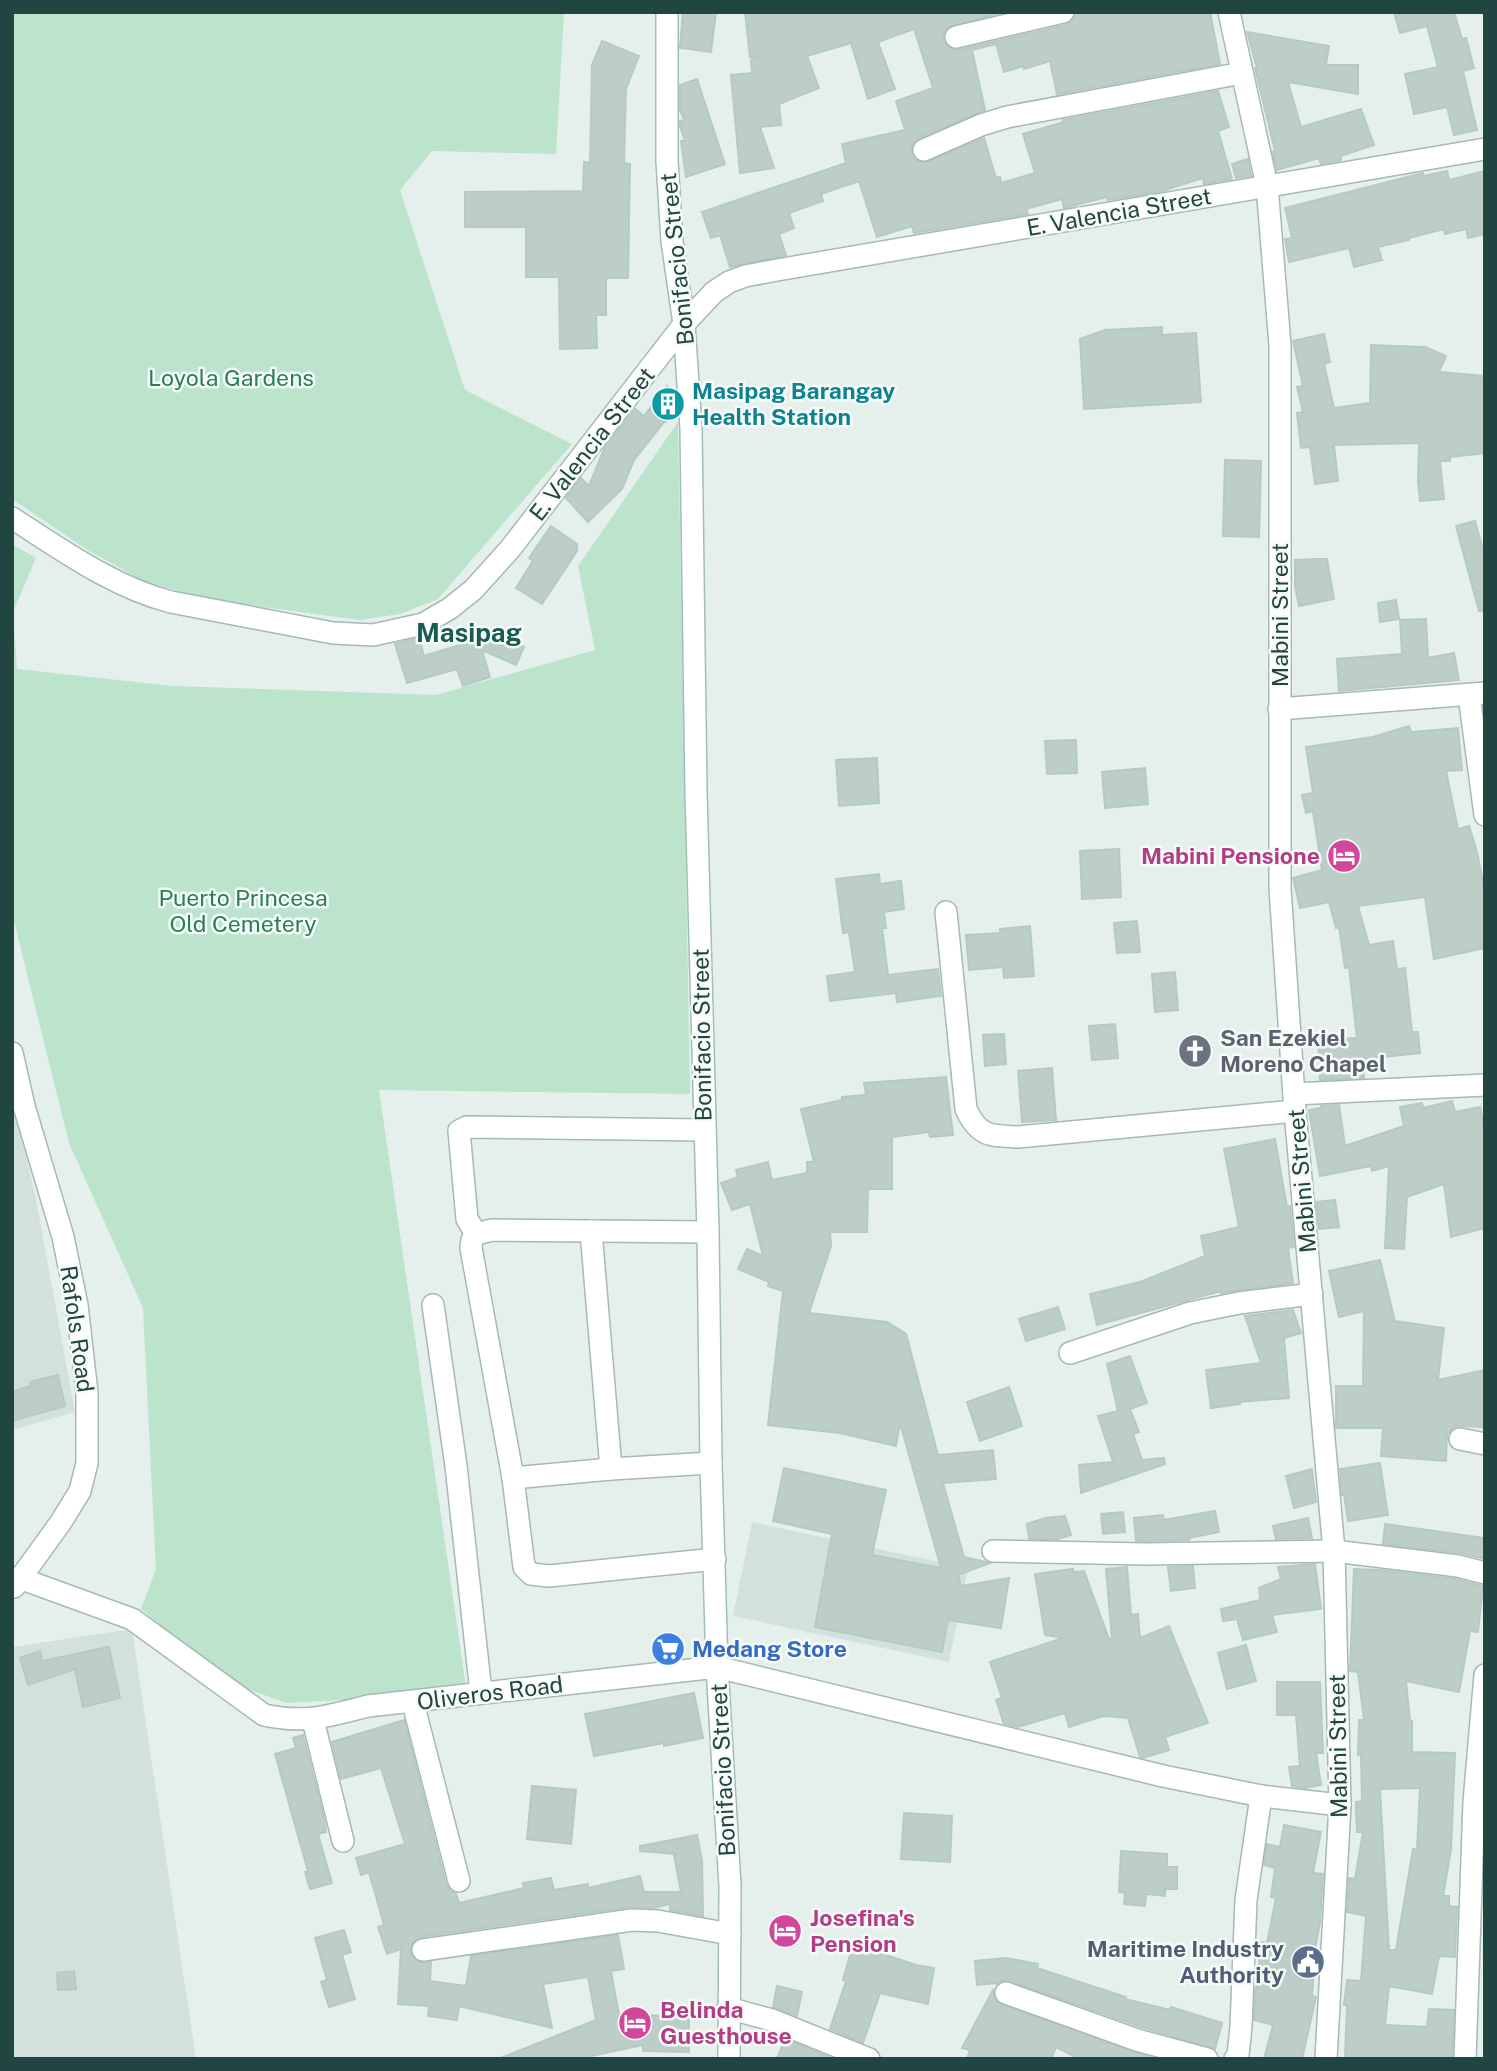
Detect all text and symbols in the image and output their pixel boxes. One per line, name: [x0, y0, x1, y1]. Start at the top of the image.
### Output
street label: Bonifacio Street: [654, 172, 699, 347]
street label: E. Valencia Street: [1024, 182, 1213, 241]
street label: E. Valencia Street: [523, 362, 660, 526]
park label: Loyola Gardens: [148, 364, 314, 391]
place label: Masipag Barangay Health Station: [692, 377, 895, 430]
building icon: Masipag Barangay Health Station: [649, 385, 687, 423]
street label: Mabini Street: [1266, 543, 1293, 687]
district label: Masipag: [416, 617, 522, 648]
hotel icon: Mabini Pensione: [1325, 837, 1363, 875]
place label: Mabini Pensione: [1141, 842, 1320, 869]
park label: Puerto Princesa Old Cemetery: [158, 884, 328, 937]
street label: Bonifacio Street: [686, 948, 717, 1122]
place label: San Ezekiel Moreno Chapel: [1220, 1024, 1387, 1077]
church icon: San Ezekiel Moreno Chapel: [1176, 1032, 1214, 1070]
street label: Mabini Street: [1282, 1108, 1321, 1254]
street label: Rafols Road: [55, 1264, 100, 1394]
supermarket icon: Medang Store: [649, 1630, 687, 1668]
place label: Medang Store: [692, 1635, 847, 1662]
street label: Oliveros Road: [415, 1670, 565, 1715]
street label: Mabini Street: [1323, 1674, 1352, 1818]
street label: Bonifacio Street: [704, 1683, 741, 1857]
place label: Josefina's Pension: [810, 1904, 915, 1957]
hotel icon: Josefina's Pension: [766, 1912, 804, 1950]
place label: Maritime Industry Authority: [1087, 1935, 1284, 1988]
public building icon: Maritime Industry Authority: [1289, 1943, 1327, 1981]
place label: Belinda Guesthouse: [660, 1996, 792, 2049]
hotel icon: Belinda Guesthouse: [616, 2004, 654, 2042]

